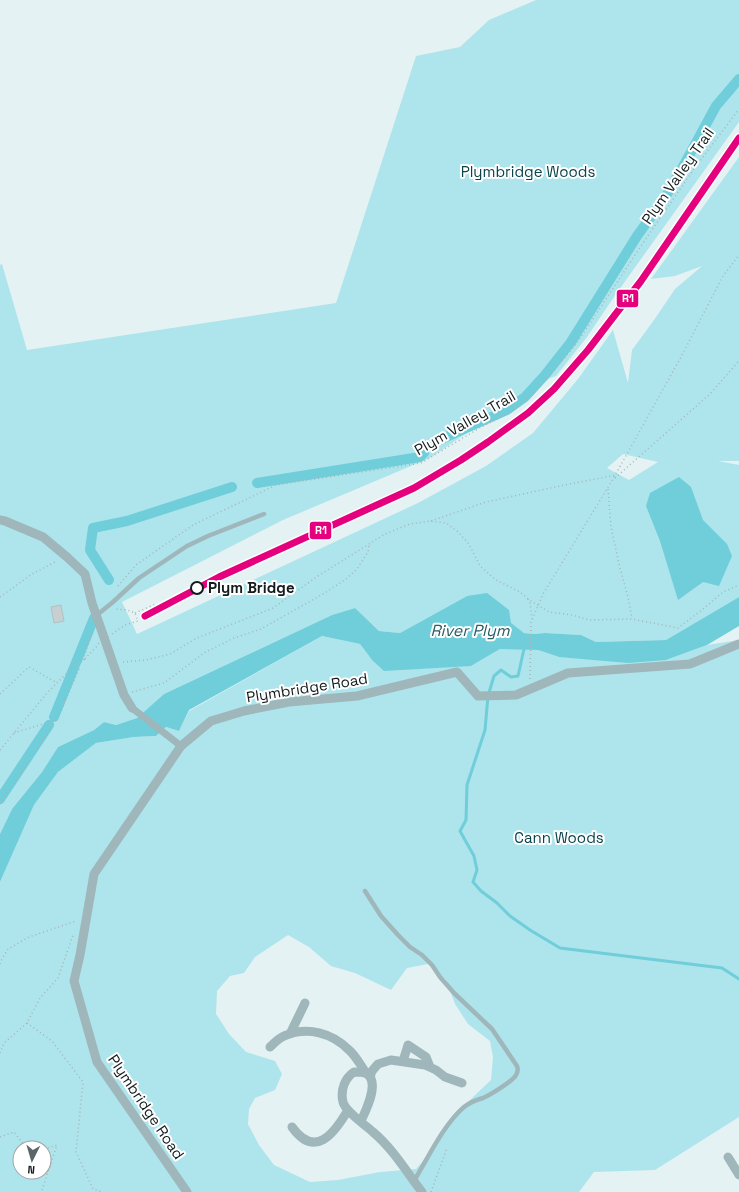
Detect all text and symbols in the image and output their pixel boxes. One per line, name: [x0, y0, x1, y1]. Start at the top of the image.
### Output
street label: Plym Valley Trail: [637, 124, 718, 228]
park label: Plymbridge Woods: [461, 162, 595, 181]
line badge: R1: [616, 289, 639, 308]
text: R1: [622, 291, 634, 305]
street label: Plym Valley Trail: [411, 386, 519, 459]
line badge: R1: [309, 521, 332, 540]
text: R1: [315, 523, 327, 537]
place label: Plym Bridge: [208, 578, 295, 597]
marker: Plym Bridge: [190, 581, 204, 595]
water label: River Plym: [430, 620, 511, 641]
street label: Plymbridge Road: [245, 669, 369, 706]
park label: Cann Woods: [514, 828, 604, 847]
street label: Plymbridge Road: [104, 1051, 189, 1163]
north arrow: [12, 1140, 52, 1180]
text: N: [27, 1163, 35, 1177]

